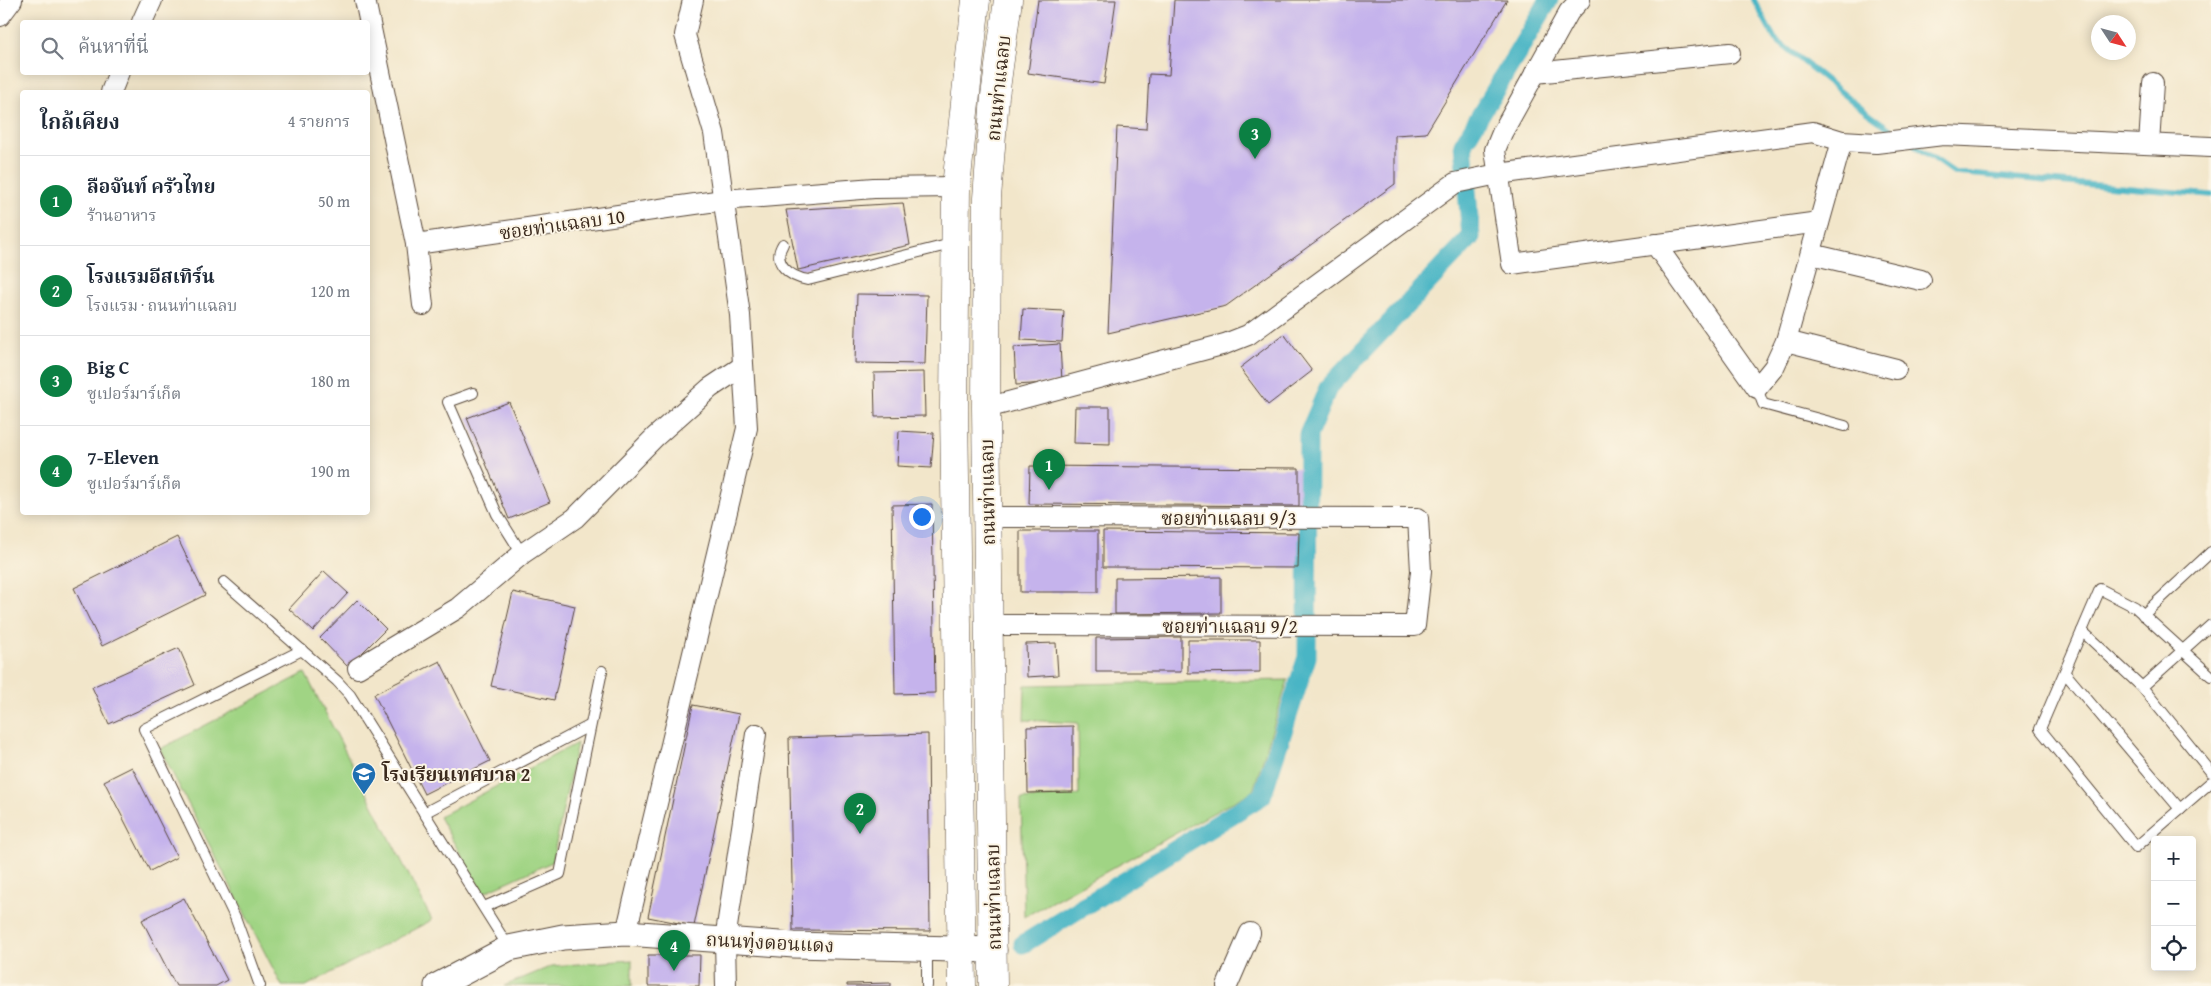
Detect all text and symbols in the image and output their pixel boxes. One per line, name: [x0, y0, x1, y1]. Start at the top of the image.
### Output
north arrow: [2091, 15, 2136, 60]
search box: [20, 20, 370, 75]
text: ค้นหาที่นี่: [78, 32, 149, 60]
icon: search: [38, 34, 66, 62]
street label: ถนนท่าแฉลบ: [979, 34, 1017, 142]
text: ใกล้เคียง: [40, 106, 120, 137]
text: 4 รายการ: [288, 109, 350, 133]
pin: 3: [1239, 118, 1271, 159]
text: ลือจันท์ ครัวไทย: [87, 172, 215, 200]
text: 1: [52, 189, 60, 213]
text: 50 m: [318, 189, 350, 213]
street label: ซอยท่าแฉลบ 10: [497, 201, 627, 247]
text: ร้านอาหาร: [87, 203, 156, 227]
text: โรงแรมอีสเทิร์น: [87, 262, 215, 290]
text: 2: [52, 279, 60, 303]
text: 120 m: [310, 279, 350, 303]
text: โรงแรม · ถนนท่าแฉลบ: [87, 293, 237, 317]
text: Big C: [87, 353, 130, 381]
text: 3: [52, 369, 60, 393]
text: 180 m: [310, 369, 350, 393]
text: ซูเปอร์มาร์เก็ต: [87, 381, 181, 405]
street label: ถนนท่าแฉลบ: [972, 438, 1002, 546]
text: 7-Eleven: [87, 443, 159, 471]
pin: 1: [1033, 449, 1065, 490]
text: 4: [52, 459, 60, 483]
text: 190 m: [310, 459, 350, 483]
text: ซูเปอร์มาร์เก็ต: [87, 471, 181, 495]
your location: [909, 504, 935, 530]
street label: ซอยท่าแฉลบ 9/3: [1161, 504, 1297, 532]
street label: ซอยท่าแฉลบ 9/2: [1162, 612, 1298, 640]
place label: โรงเรียนเทศบาล 2: [381, 760, 530, 788]
school or university icon: โรงเรียนเทศบาล 2: [351, 761, 377, 795]
pin: 2: [844, 793, 876, 834]
map controls: [2151, 836, 2196, 971]
button: +: [2151, 836, 2196, 881]
street label: ถนนท่าแฉลบ: [978, 843, 1008, 951]
button: −: [2151, 881, 2196, 926]
street label: ถนนทุ่งดอนแดง: [705, 925, 835, 959]
button: locate: [2151, 926, 2196, 971]
pin: 4: [658, 930, 690, 971]

